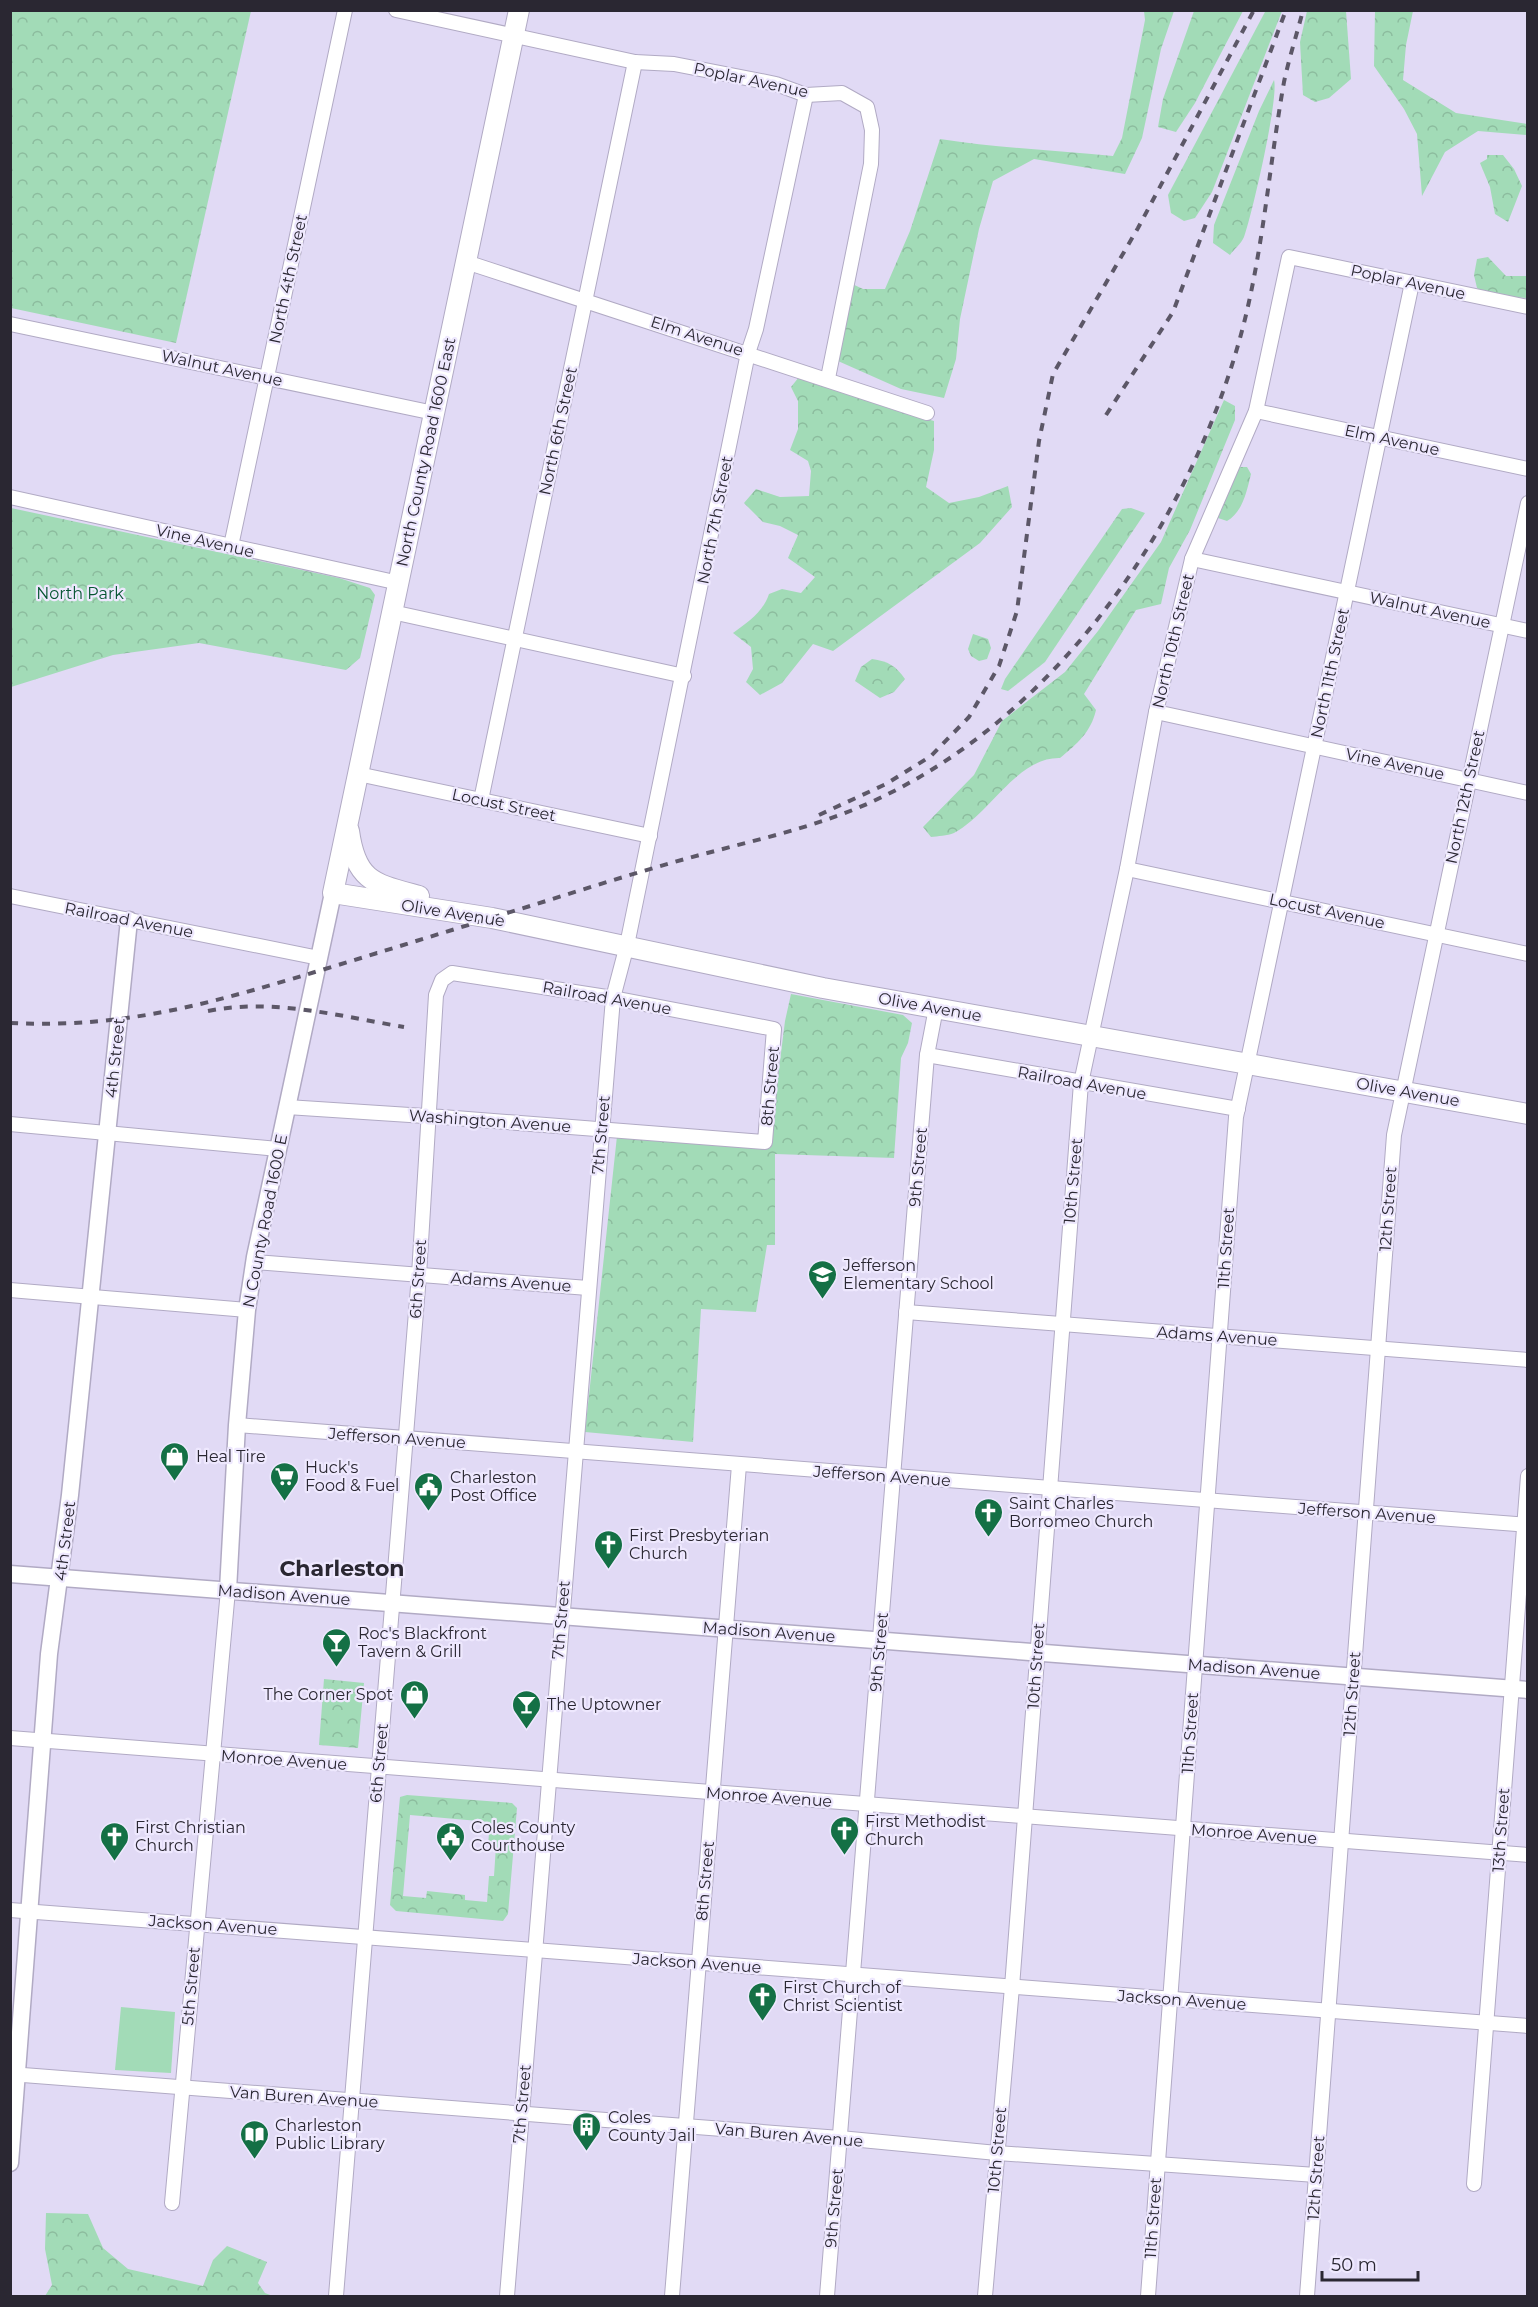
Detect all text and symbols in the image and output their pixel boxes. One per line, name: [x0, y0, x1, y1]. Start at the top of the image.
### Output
street label: Poplar Avenue: [692, 59, 810, 101]
street label: North 4th Street: [265, 212, 311, 345]
street label: Poplar Avenue: [1349, 261, 1467, 303]
street label: Elm Avenue: [648, 312, 746, 360]
street label: North County Road 1600 East: [392, 335, 460, 568]
street label: Walnut Avenue: [160, 346, 284, 390]
street label: North 6th Street: [535, 365, 581, 497]
street label: Elm Avenue: [1343, 421, 1441, 459]
street label: North 7th Street: [693, 454, 737, 586]
street label: Vine Avenue: [154, 520, 256, 562]
street label: North 10th Street: [1148, 571, 1198, 710]
park label: North Park: [36, 584, 124, 603]
street label: Walnut Avenue: [1368, 588, 1492, 632]
street label: North 11th Street: [1307, 606, 1353, 740]
street label: North 12th Street: [1442, 728, 1489, 865]
street label: Vine Avenue: [1344, 744, 1446, 784]
street label: Locust Street: [450, 785, 558, 825]
street label: Locust Avenue: [1267, 889, 1387, 933]
street label: Olive Avenue: [400, 895, 506, 931]
street label: Railroad Avenue: [63, 898, 195, 942]
street label: Railroad Avenue: [541, 977, 673, 1019]
street label: Olive Avenue: [877, 989, 983, 1025]
street label: 4th Street: [101, 1017, 129, 1099]
street label: 8th Street: [757, 1045, 783, 1127]
street label: Railroad Avenue: [1016, 1062, 1148, 1104]
street label: Olive Avenue: [1355, 1074, 1461, 1110]
street label: 7th Street: [588, 1094, 614, 1175]
street label: Washington Avenue: [408, 1106, 572, 1136]
street label: 9th Street: [905, 1126, 931, 1208]
street label: N County Road 1600 E: [239, 1133, 291, 1309]
street label: 10th Street: [1060, 1137, 1086, 1225]
street label: 12th Street: [1376, 1166, 1400, 1252]
street label: 11th Street: [1214, 1206, 1238, 1289]
street label: 6th Street: [406, 1238, 430, 1319]
place label: Jefferson Elementary School: [842, 1256, 994, 1293]
school or university icon: Jefferson Elementary School: [806, 1258, 838, 1300]
street label: Adams Avenue: [450, 1268, 572, 1296]
street label: Adams Avenue: [1156, 1322, 1278, 1350]
street label: Jefferson Avenue: [327, 1424, 466, 1452]
shop icon: Heal Tire: [159, 1440, 191, 1482]
place label: Heal Tire: [196, 1447, 266, 1466]
place label: Huck's Food & Fuel: [305, 1458, 399, 1495]
supermarket icon: Huck's Food & Fuel: [268, 1460, 300, 1502]
street label: Jefferson Avenue: [812, 1462, 951, 1490]
place label: Charleston Post Office: [450, 1468, 537, 1505]
public building icon: Charleston Post Office: [413, 1470, 445, 1512]
place label: Saint Charles Borromeo Church: [1009, 1494, 1153, 1531]
church icon: Saint Charles Borromeo Church: [972, 1496, 1004, 1538]
street label: 4th Street: [51, 1499, 79, 1582]
street label: Jefferson Avenue: [1297, 1499, 1436, 1527]
place label: First Presbyterian Church: [629, 1526, 769, 1563]
church icon: First Presbyterian Church: [592, 1528, 624, 1570]
district label: Charleston: [279, 1555, 405, 1582]
street label: 7th Street: [548, 1579, 574, 1660]
street label: Madison Avenue: [217, 1581, 351, 1609]
street label: 9th Street: [866, 1611, 892, 1693]
street label: Madison Avenue: [702, 1618, 836, 1646]
street label: 10th Street: [1024, 1622, 1049, 1710]
place label: Roc's Blackfront Tavern & Grill: [358, 1624, 488, 1661]
bar icon: Roc's Blackfront Tavern & Grill: [321, 1626, 353, 1668]
street label: 12th Street: [1340, 1651, 1364, 1737]
street label: Madison Avenue: [1187, 1655, 1321, 1683]
shop icon: The Corner Spot: [398, 1678, 430, 1720]
place label: The Corner Spot: [264, 1685, 394, 1704]
bar icon: The Uptowner: [510, 1688, 542, 1730]
street label: 11th Street: [1178, 1691, 1202, 1774]
place label: The Uptowner: [547, 1695, 661, 1714]
street label: 6th Street: [366, 1722, 392, 1803]
street label: Monroe Avenue: [220, 1746, 348, 1774]
street label: Monroe Avenue: [705, 1783, 833, 1811]
street label: 13th Street: [1489, 1787, 1513, 1873]
place label: First Methodist Church: [865, 1812, 987, 1849]
church icon: First Methodist Church: [828, 1814, 860, 1856]
place label: First Christian Church: [135, 1818, 246, 1855]
place label: Coles County Courthouse: [471, 1818, 575, 1855]
church icon: First Christian Church: [98, 1820, 130, 1862]
public building icon: Coles County Courthouse: [434, 1820, 466, 1862]
street label: Monroe Avenue: [1190, 1820, 1318, 1848]
street label: 8th Street: [692, 1840, 718, 1922]
street label: Jackson Avenue: [147, 1911, 278, 1939]
street label: 5th Street: [178, 1945, 204, 2026]
street label: Jackson Avenue: [631, 1949, 762, 1977]
place label: First Church of Christ Scientist: [783, 1978, 903, 2015]
church icon: First Church of Christ Scientist: [746, 1980, 778, 2022]
street label: Jackson Avenue: [1116, 1986, 1247, 2014]
street label: 7th Street: [509, 2063, 535, 2144]
street label: Van Buren Avenue: [229, 2082, 379, 2112]
street label: 10th Street: [984, 2106, 1010, 2194]
place label: Coles County Jail: [608, 2108, 695, 2145]
building icon: Coles County Jail: [571, 2110, 603, 2152]
place label: Charleston Public Library: [275, 2116, 385, 2153]
library icon: Charleston Public Library: [238, 2118, 270, 2160]
street label: Van Buren Avenue: [714, 2119, 864, 2151]
street label: 12th Street: [1304, 2135, 1328, 2221]
street label: 9th Street: [821, 2167, 847, 2249]
street label: 11th Street: [1141, 2176, 1165, 2259]
scale bar: [1322, 2244, 1418, 2282]
text: 50 m: [1331, 2254, 1377, 2276]

